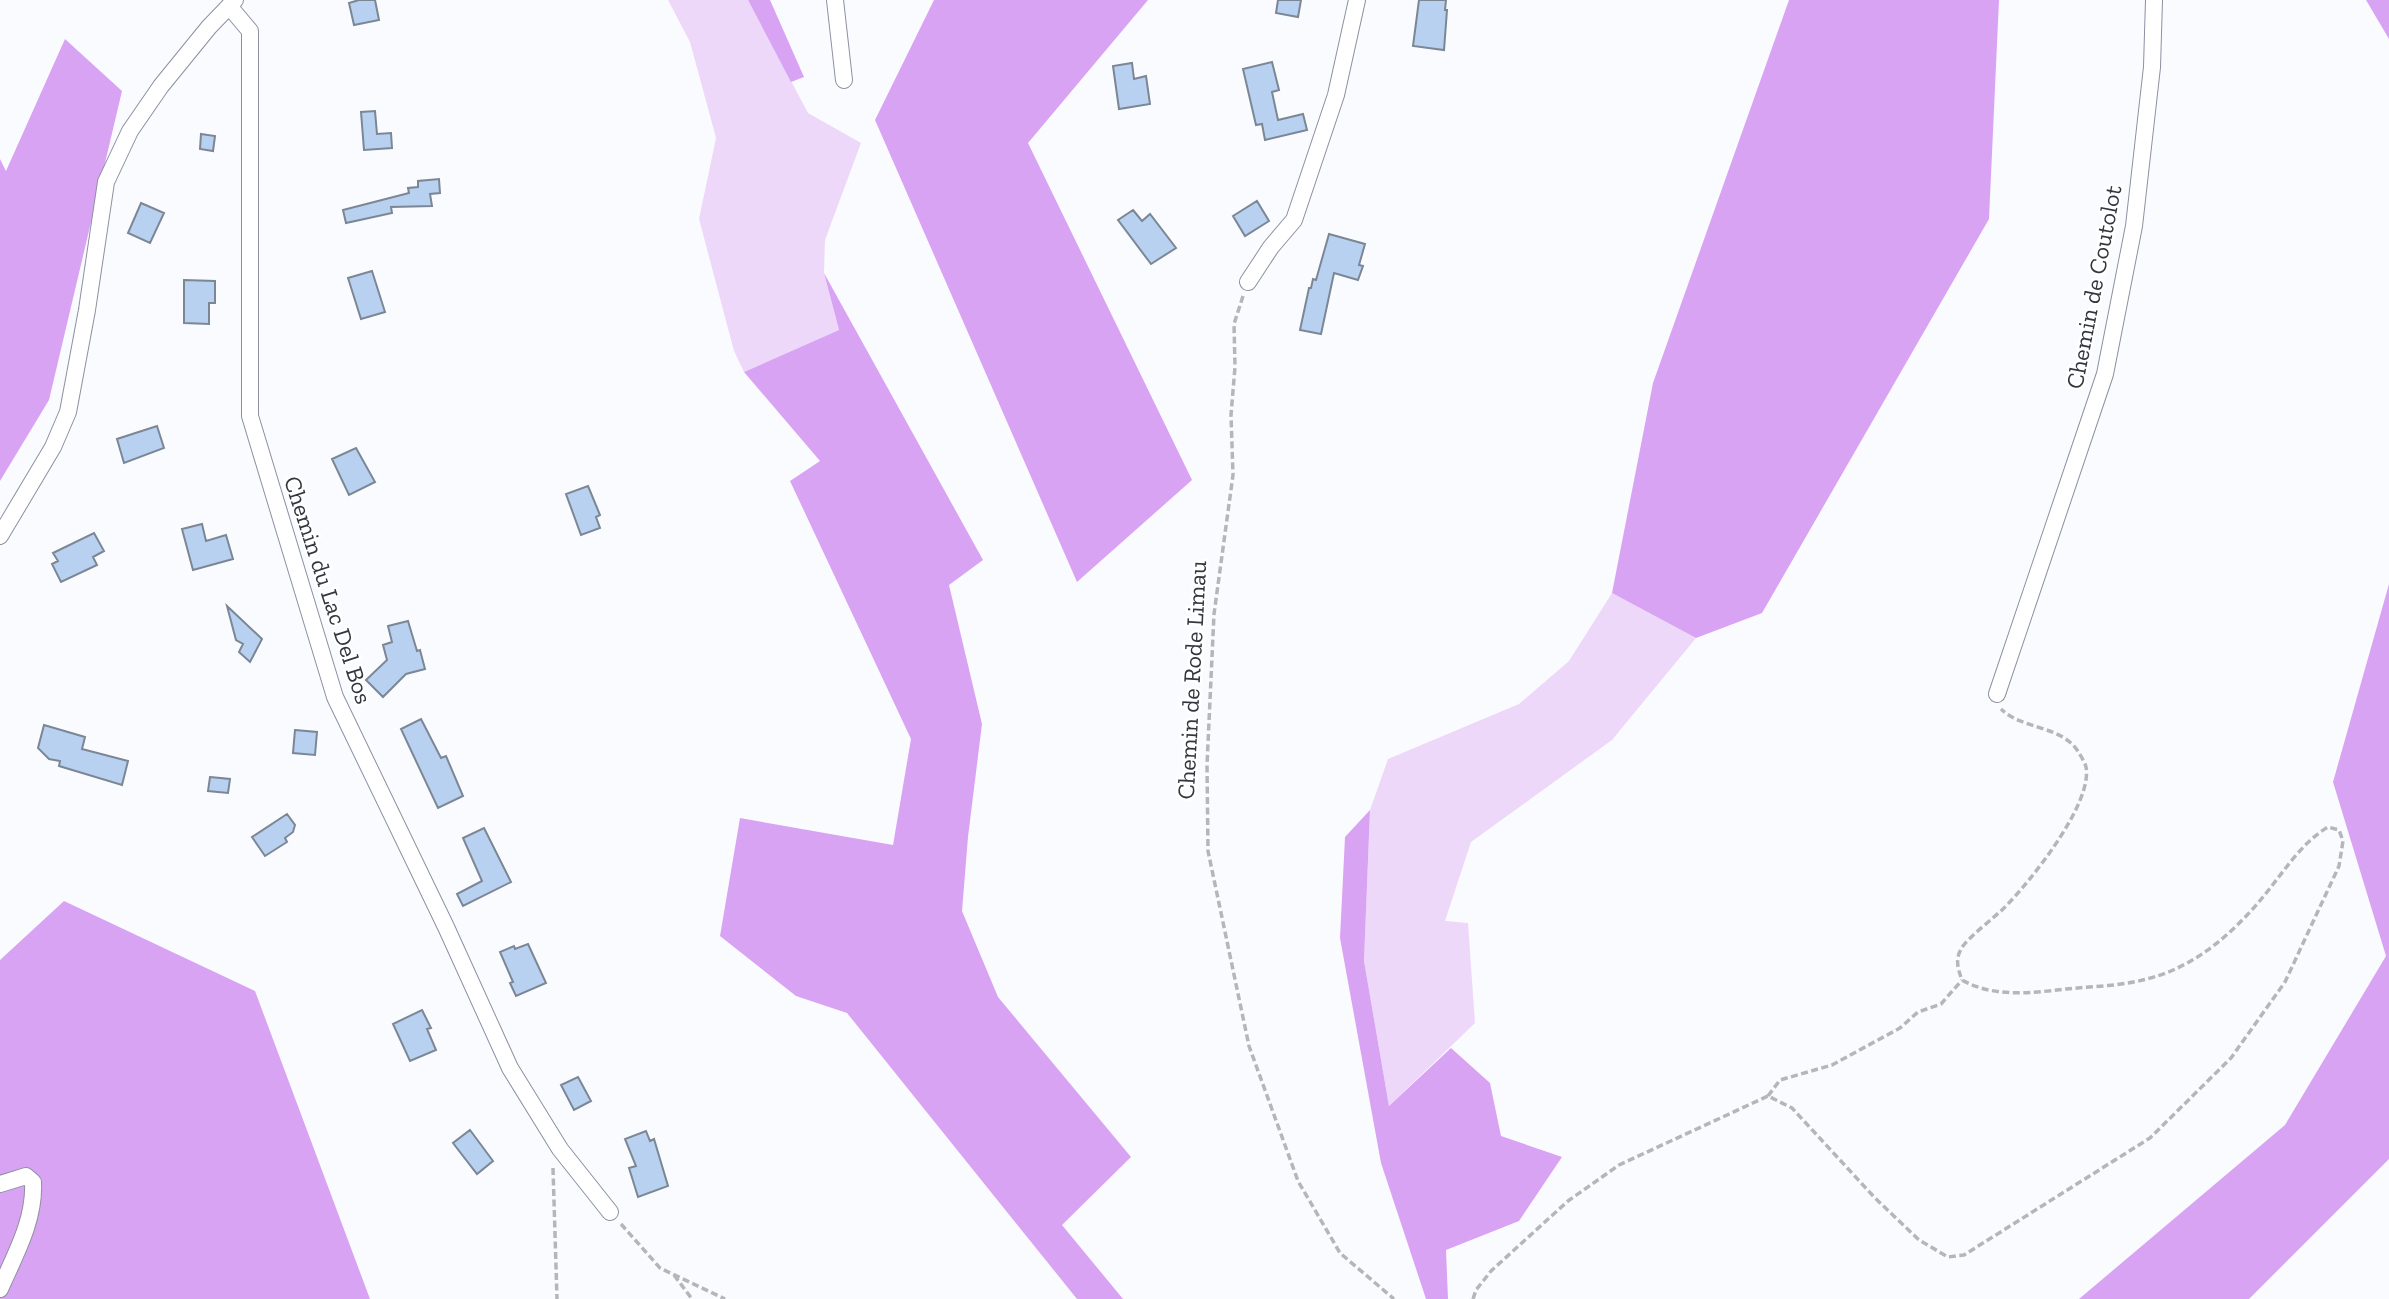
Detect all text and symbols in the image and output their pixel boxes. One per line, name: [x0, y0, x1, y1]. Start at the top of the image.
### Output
street label: Chemin de Coutolot: [2060, 183, 2127, 391]
street label: Chemin du Lac Del Bos: [278, 472, 379, 707]
street label: Chemin de Rode Limau: [1171, 559, 1212, 800]

